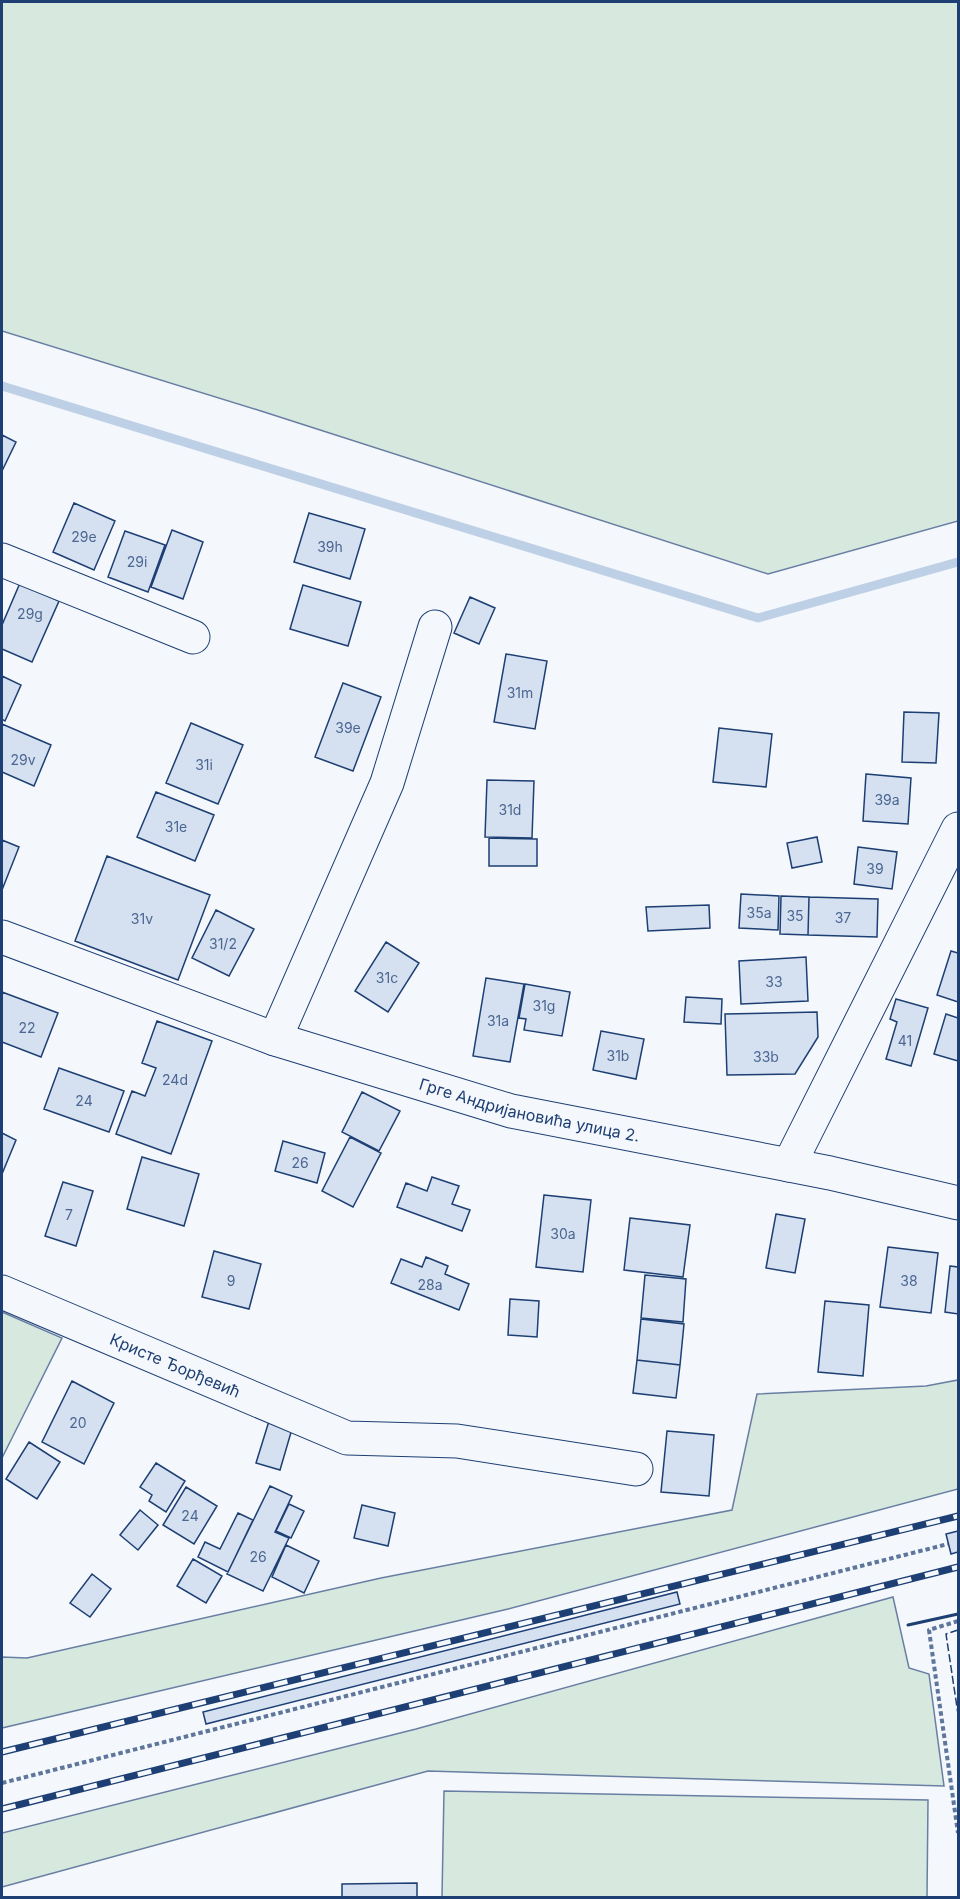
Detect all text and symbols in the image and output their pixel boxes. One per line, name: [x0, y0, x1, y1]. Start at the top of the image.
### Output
house number: 29e: [71, 528, 97, 545]
house number: 39h: [317, 538, 343, 555]
house number: 29i: [127, 553, 147, 570]
house number: 29g: [17, 605, 43, 622]
house number: 31m: [507, 684, 533, 701]
house number: 39e: [335, 719, 361, 736]
house number: 29v: [10, 751, 36, 768]
house number: 31i: [195, 756, 213, 773]
house number: 39a: [874, 791, 900, 808]
house number: 31d: [499, 801, 521, 818]
house number: 31e: [165, 818, 187, 835]
house number: 39: [866, 860, 884, 877]
house number: 35a: [746, 904, 772, 921]
house number: 35: [786, 907, 804, 924]
house number: 37: [835, 909, 851, 926]
house number: 31v: [131, 910, 153, 927]
house number: 31/2: [209, 935, 237, 952]
house number: 31c: [376, 969, 398, 986]
house number: 33: [765, 973, 783, 990]
house number: 31g: [533, 997, 555, 1014]
house number: 31a: [487, 1012, 509, 1029]
house number: 22: [18, 1019, 36, 1036]
house number: 41: [898, 1032, 912, 1049]
house number: 31b: [607, 1047, 629, 1064]
house number: 33b: [753, 1048, 779, 1065]
house number: 24d: [162, 1071, 188, 1088]
street label: Грге Андријановића улица 2.: [417, 1074, 641, 1146]
house number: 24: [75, 1092, 93, 1109]
house number: 26: [291, 1154, 309, 1171]
house number: 7: [65, 1206, 73, 1223]
house number: 30a: [550, 1225, 576, 1242]
house number: 9: [227, 1272, 235, 1289]
house number: 38: [900, 1272, 918, 1289]
house number: 28a: [417, 1276, 443, 1293]
street label: Кристе Ђорђевић: [107, 1329, 243, 1402]
house number: 20: [69, 1414, 87, 1431]
house number: 24: [181, 1507, 199, 1524]
house number: 26: [249, 1548, 267, 1565]

